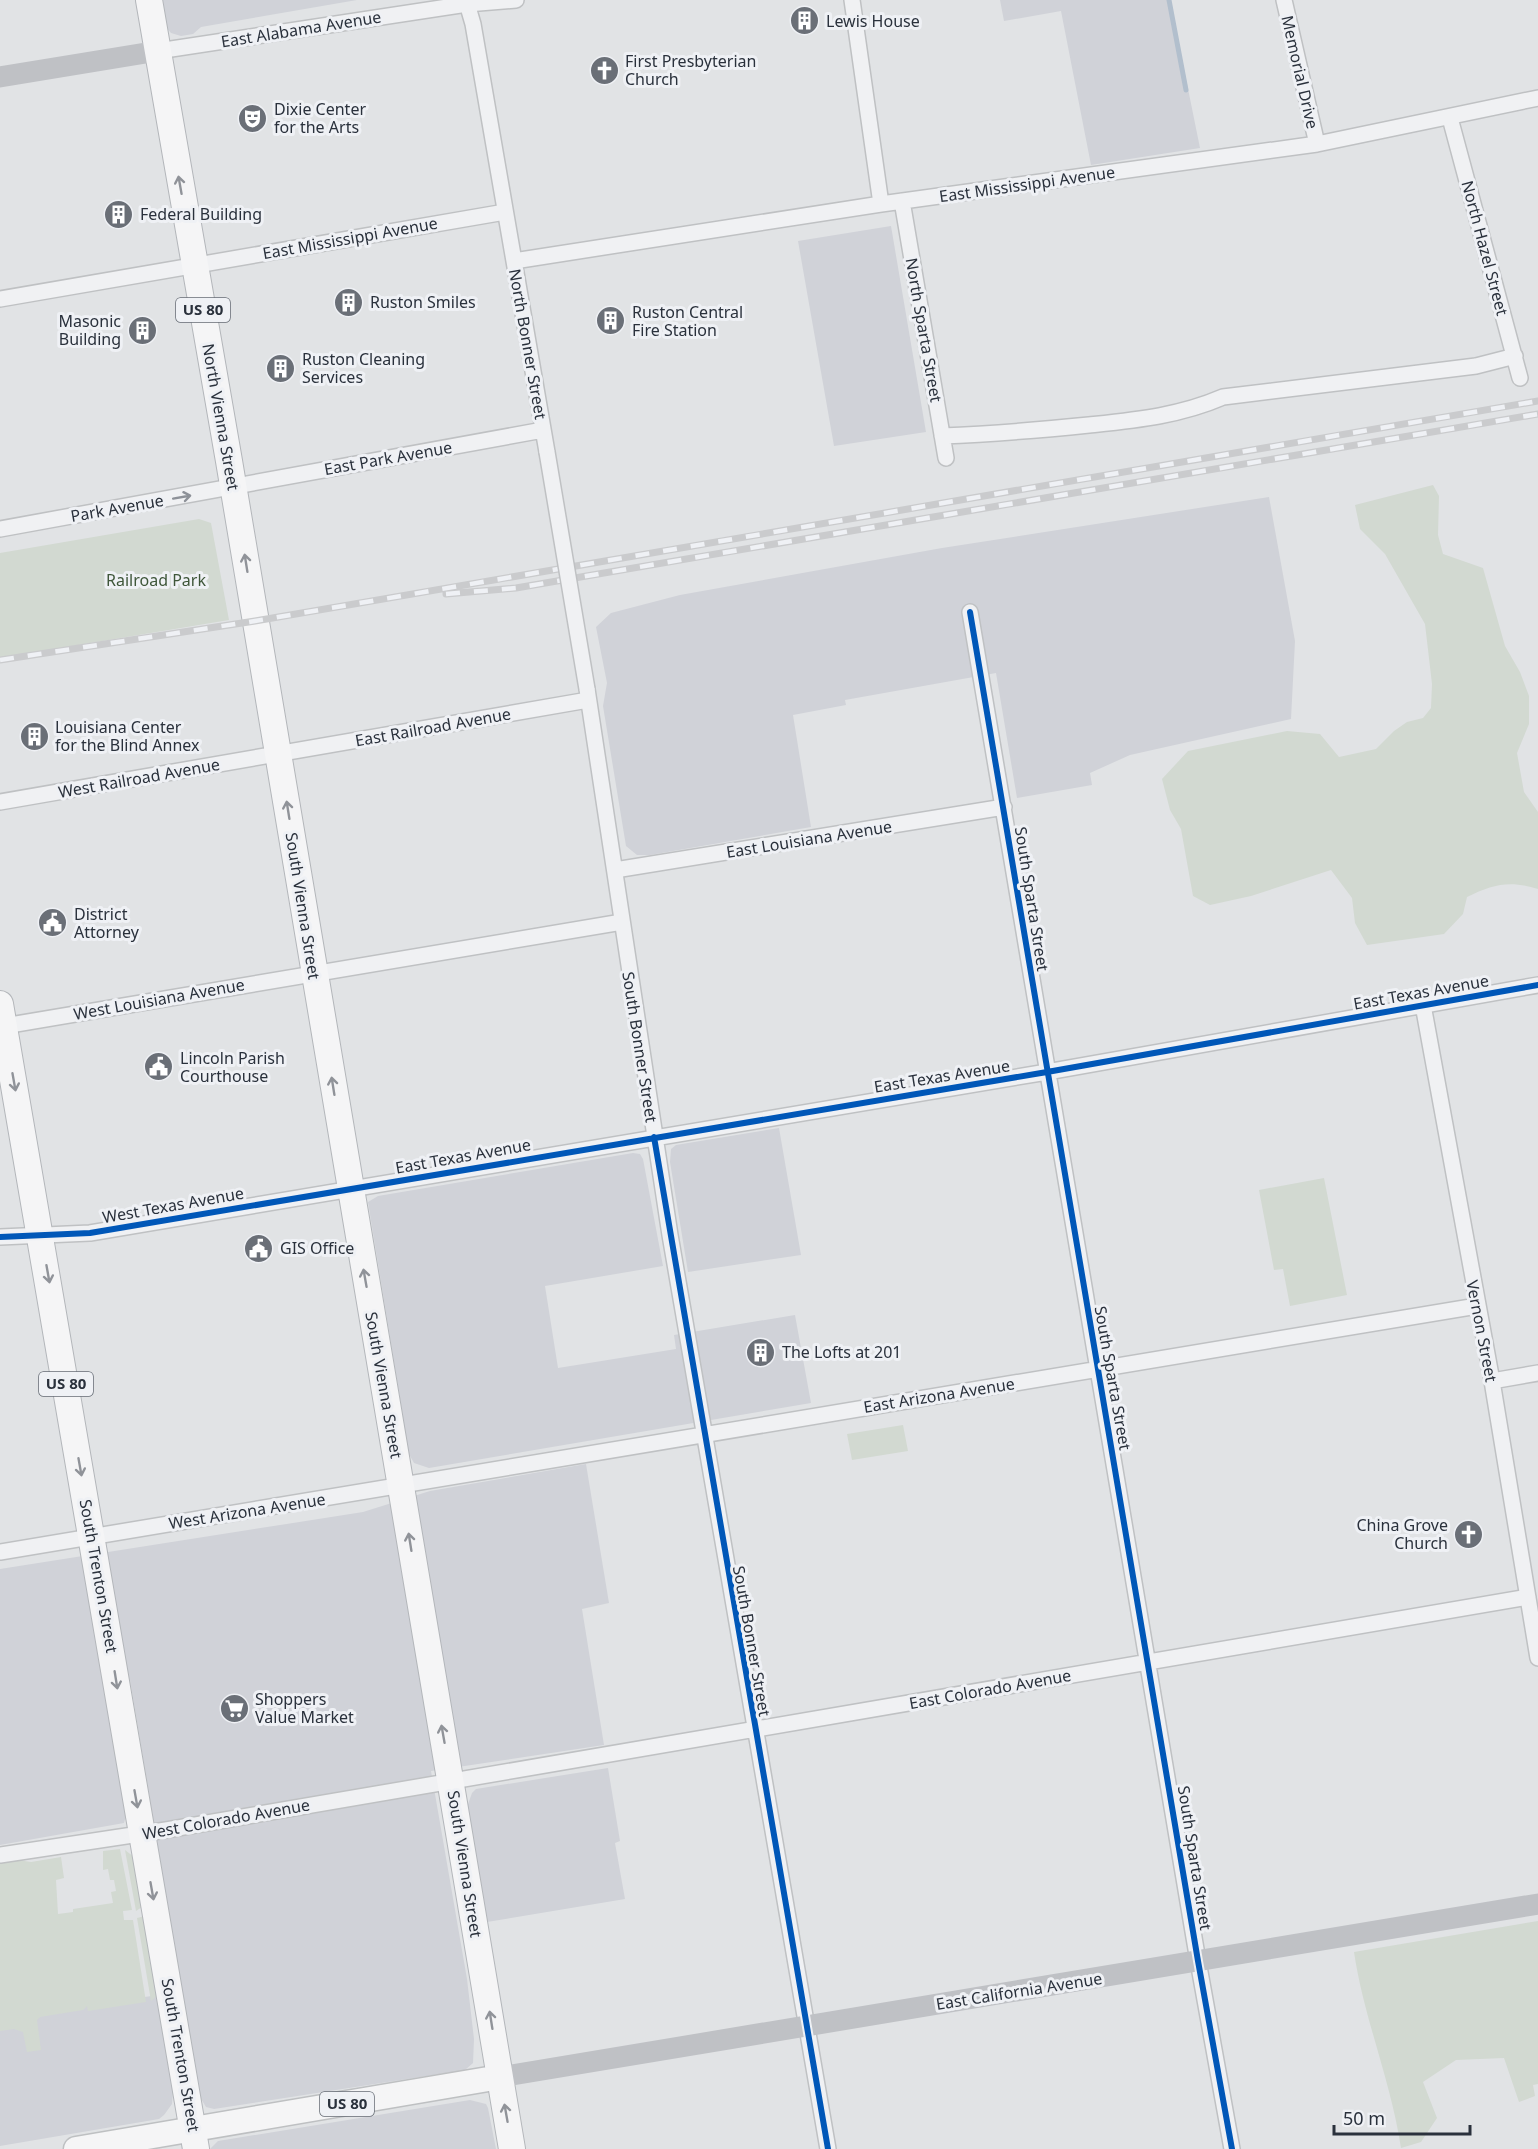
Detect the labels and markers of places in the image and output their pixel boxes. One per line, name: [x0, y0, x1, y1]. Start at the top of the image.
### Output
building icon: Lewis House: [789, 5, 821, 37]
place label: Lewis House: [826, 10, 920, 32]
place label: First Presbyterian Church: [625, 50, 756, 90]
church icon: First Presbyterian Church: [588, 54, 620, 86]
place label: Dixie Center for the Arts: [274, 98, 366, 138]
theatre icon: Dixie Center for the Arts: [237, 102, 269, 134]
building icon: Federal Building: [103, 198, 135, 230]
place label: Federal Building: [140, 203, 262, 225]
building icon: Ruston Smiles: [333, 286, 365, 318]
place label: Ruston Smiles: [370, 291, 476, 313]
place label: Ruston Central Fire Station: [632, 301, 743, 341]
building icon: Ruston Central Fire Station: [595, 305, 627, 337]
place label: Masonic Building: [58, 310, 121, 350]
building icon: Masonic Building: [126, 314, 158, 346]
place label: Ruston Cleaning Services: [302, 348, 425, 388]
building icon: Ruston Cleaning Services: [265, 352, 297, 384]
place label: Louisiana Center for the Blind Annex: [55, 716, 200, 756]
building icon: Louisiana Center for the Blind Annex: [18, 720, 50, 752]
place label: District Attorney: [74, 903, 140, 943]
public building icon: District Attorney: [37, 907, 69, 939]
place label: Lincoln Parish Courthouse: [180, 1047, 285, 1087]
public building icon: Lincoln Parish Courthouse: [143, 1051, 175, 1083]
public building icon: GIS Office: [243, 1232, 275, 1264]
place label: GIS Office: [280, 1237, 354, 1259]
building icon: The Lofts at 201: [745, 1336, 777, 1368]
place label: The Lofts at 201: [782, 1341, 902, 1363]
place label: China Grove Church: [1356, 1514, 1448, 1554]
church icon: China Grove Church: [1453, 1518, 1485, 1550]
place label: Shoppers Value Market: [255, 1688, 354, 1728]
supermarket icon: Shoppers Value Market: [218, 1692, 250, 1724]

